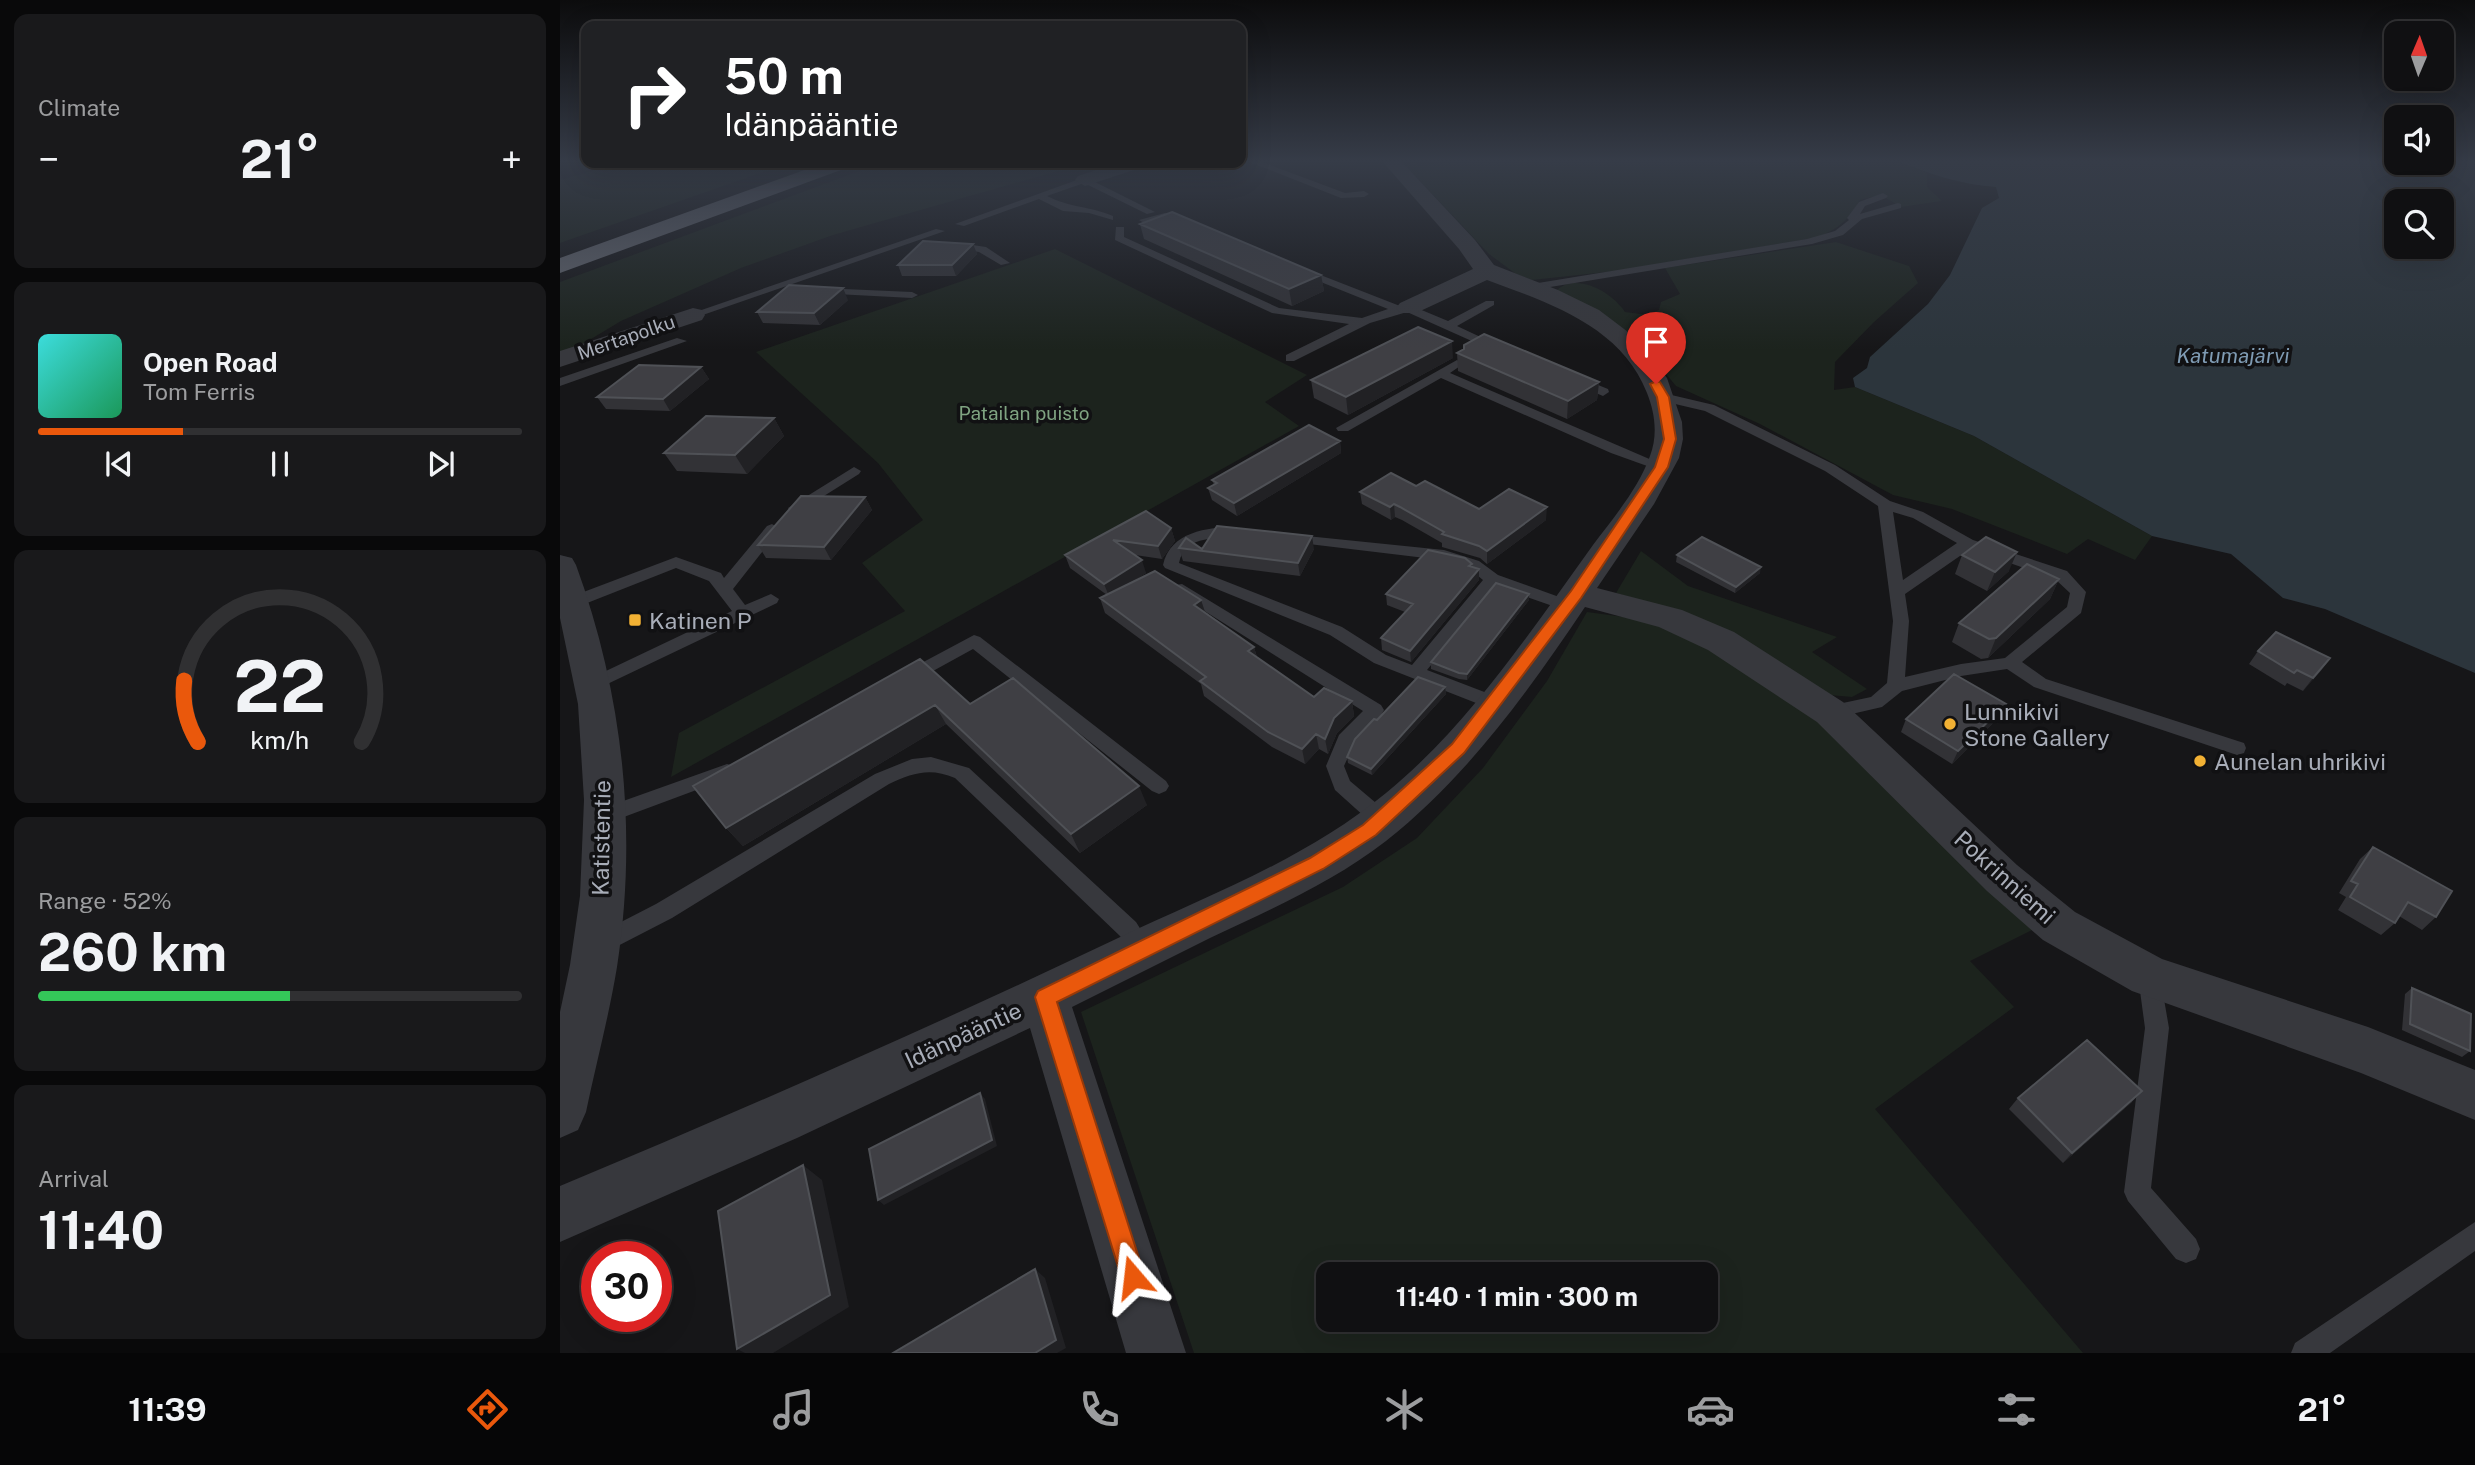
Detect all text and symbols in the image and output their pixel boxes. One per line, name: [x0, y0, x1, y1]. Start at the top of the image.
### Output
north arrow: [2384, 21, 2454, 91]
map controls: [2384, 21, 2454, 259]
text: 50 m: [724, 47, 844, 105]
icon: right: [609, 49, 700, 140]
text: Climate: [38, 94, 120, 121]
button: sound: [2384, 105, 2454, 175]
text: Idänpääntie: [724, 106, 899, 143]
text: 21°: [240, 129, 320, 190]
text: −: [38, 137, 59, 182]
text: +: [501, 137, 522, 182]
button: search: [2384, 189, 2454, 259]
street label: Mertapolku: [574, 310, 678, 364]
pin: [1626, 312, 1686, 384]
icon: arrive: [1637, 323, 1675, 361]
water label: Katumajärvi: [2176, 343, 2290, 368]
text: Open Road: [143, 347, 278, 378]
text: Tom Ferris: [143, 378, 255, 405]
park label: Patailan puisto: [959, 402, 1089, 424]
icon: previous: [100, 445, 138, 483]
icon: pause: [261, 445, 299, 483]
icon: next: [422, 445, 460, 483]
place label: Katinen P: [649, 607, 751, 634]
marker: Katinen P: [627, 612, 643, 628]
text: 22: [234, 644, 326, 729]
place label: Lunnikivi Stone Gallery: [1964, 698, 2110, 751]
marker: Lunnikivi Stone Gallery: [1942, 716, 1958, 732]
text: km/h: [251, 725, 309, 755]
place label: Aunelan uhrikivi: [2214, 748, 2386, 775]
marker: Aunelan uhrikivi: [2192, 753, 2208, 769]
street label: Katistentie: [586, 780, 616, 896]
street label: Pokrinniemi: [1949, 825, 2061, 929]
text: Range · 52%: [38, 887, 172, 914]
text: 260 km: [38, 922, 227, 983]
street label: Idänpääntie: [900, 996, 1026, 1074]
text: Arrival: [38, 1165, 109, 1192]
text: 11:40: [38, 1200, 164, 1261]
position arrow: [1096, 1240, 1170, 1314]
speed limit sign: 30: [581, 1241, 672, 1332]
text: 11:40 · 1 min · 300 m: [1396, 1281, 1638, 1312]
icon: directions: [463, 1385, 512, 1434]
icon: music: [769, 1385, 818, 1434]
icon: phone: [1075, 1385, 1124, 1434]
icon: climate: [1380, 1385, 1429, 1434]
icon: car: [1686, 1385, 1735, 1434]
icon: filters: [1992, 1385, 2041, 1434]
text: 11:39: [128, 1391, 207, 1428]
text: 21°: [2297, 1391, 2347, 1428]

